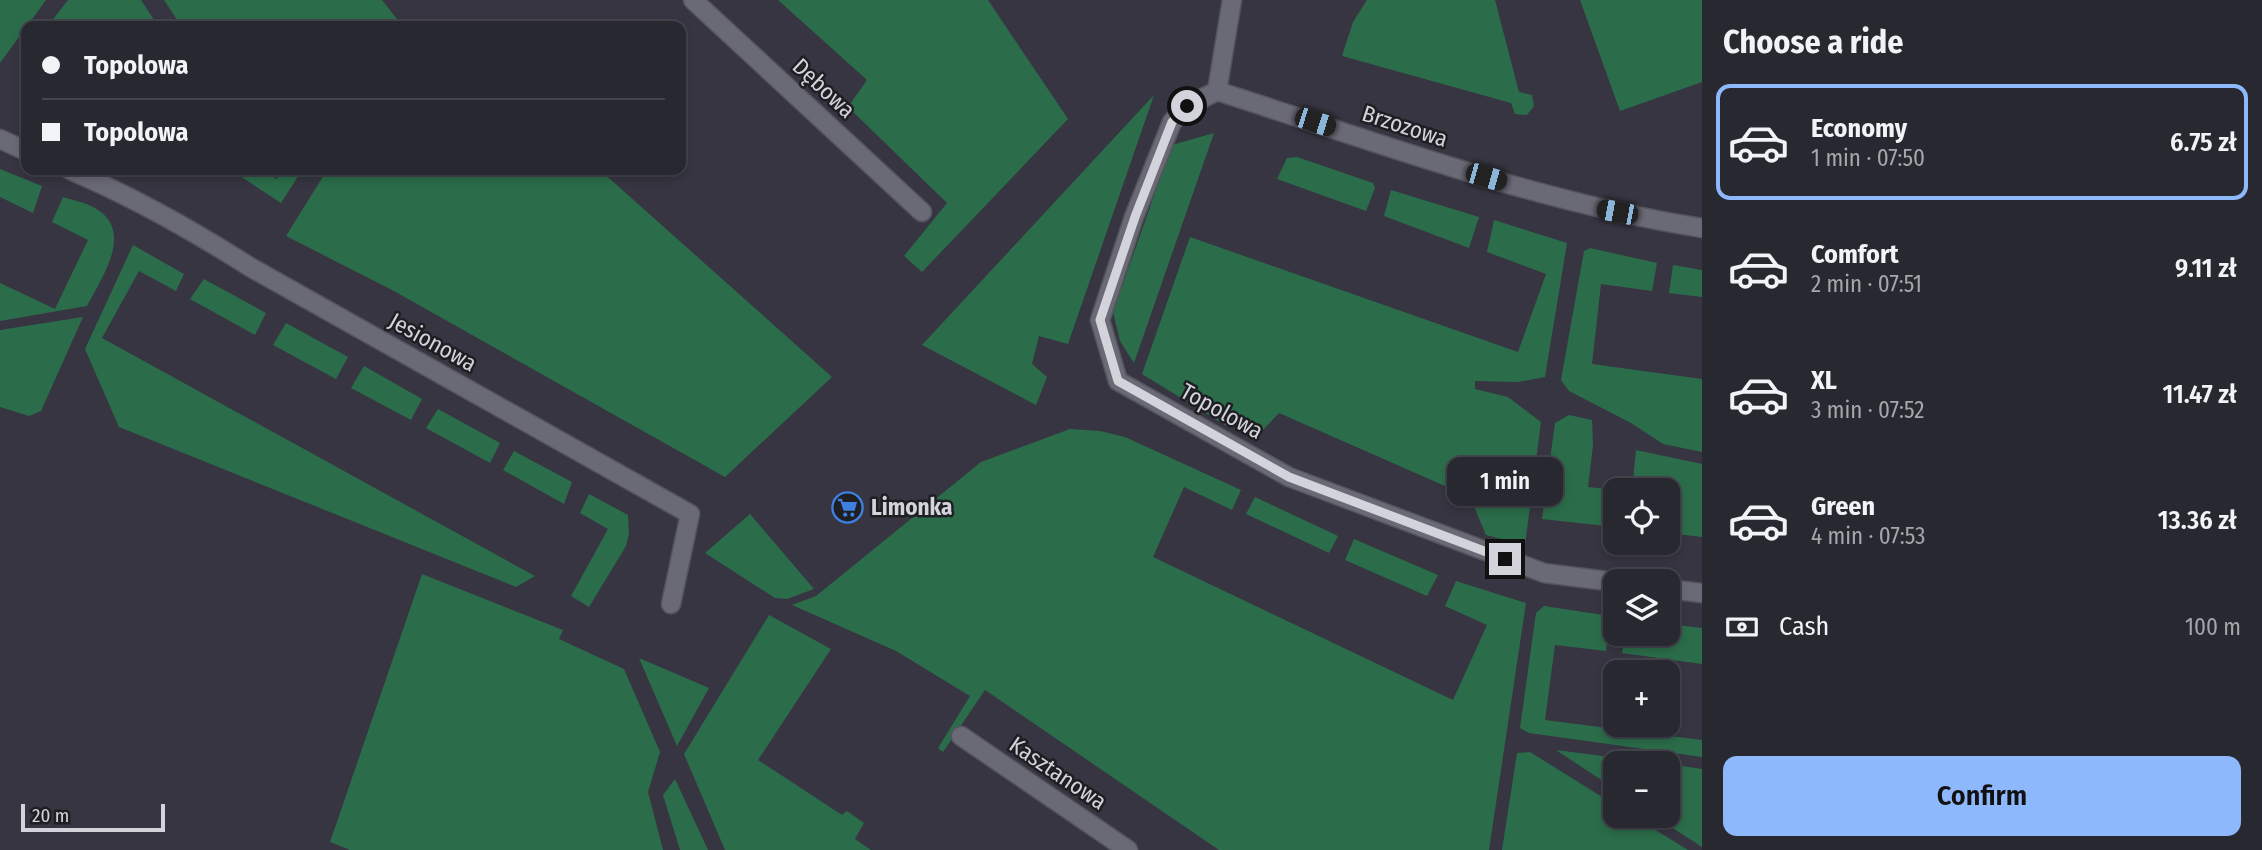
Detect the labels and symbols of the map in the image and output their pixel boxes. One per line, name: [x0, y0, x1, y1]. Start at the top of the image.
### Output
street label: Dębowa: [787, 52, 861, 124]
route start: [1171, 90, 1203, 122]
street label: Brzozowa: [1359, 99, 1451, 153]
car: [1292, 106, 1339, 138]
car: [1463, 161, 1510, 193]
car: [1595, 198, 1640, 226]
street label: Jesionowa: [384, 307, 482, 377]
street label: Topolowa: [1176, 377, 1268, 445]
callout: 1 min: [1447, 458, 1563, 506]
supermarket icon: Limonka: [831, 490, 865, 524]
place label: Limonka: [871, 493, 952, 521]
route end: [1489, 543, 1521, 575]
street label: Kasztanowa: [1004, 730, 1112, 816]
scale bar: [21, 801, 164, 833]

